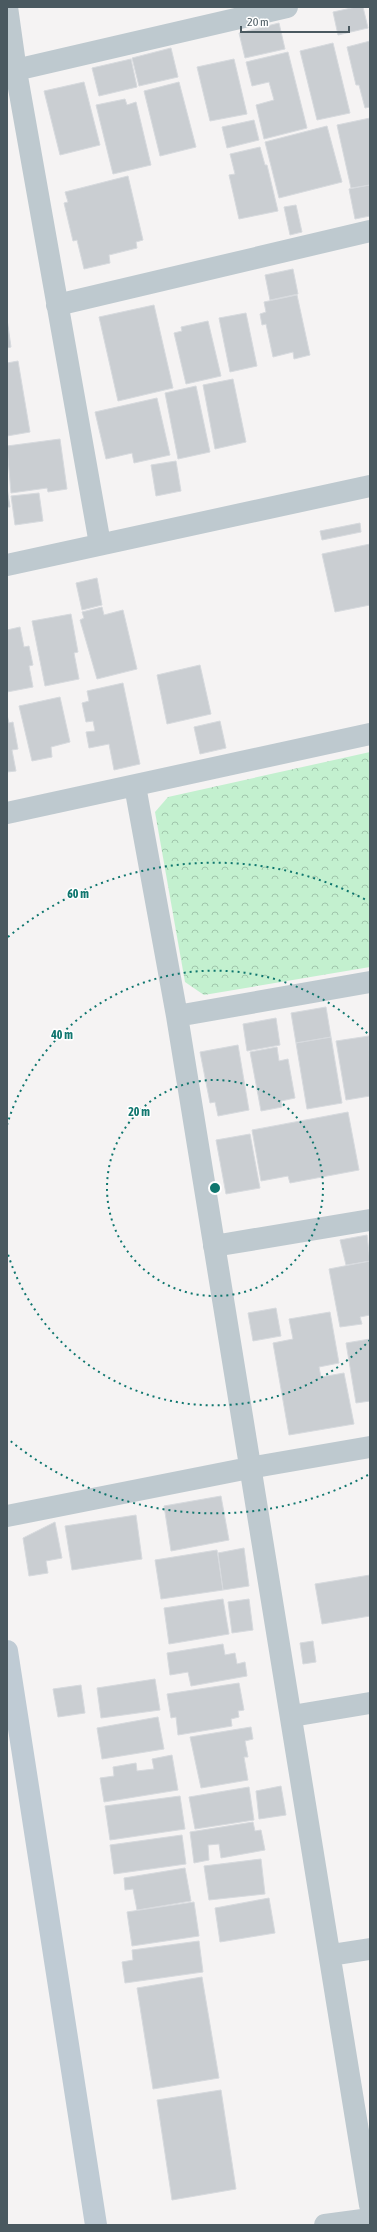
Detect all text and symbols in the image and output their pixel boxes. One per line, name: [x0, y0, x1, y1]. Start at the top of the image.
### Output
scale bar: [241, 8, 349, 34]
text: 20 m: [247, 15, 269, 29]
text: 60 m: [67, 887, 89, 901]
text: 40 m: [50, 1028, 73, 1042]
text: 20 m: [128, 1105, 150, 1119]
centre of rings: [208, 1181, 222, 1195]

